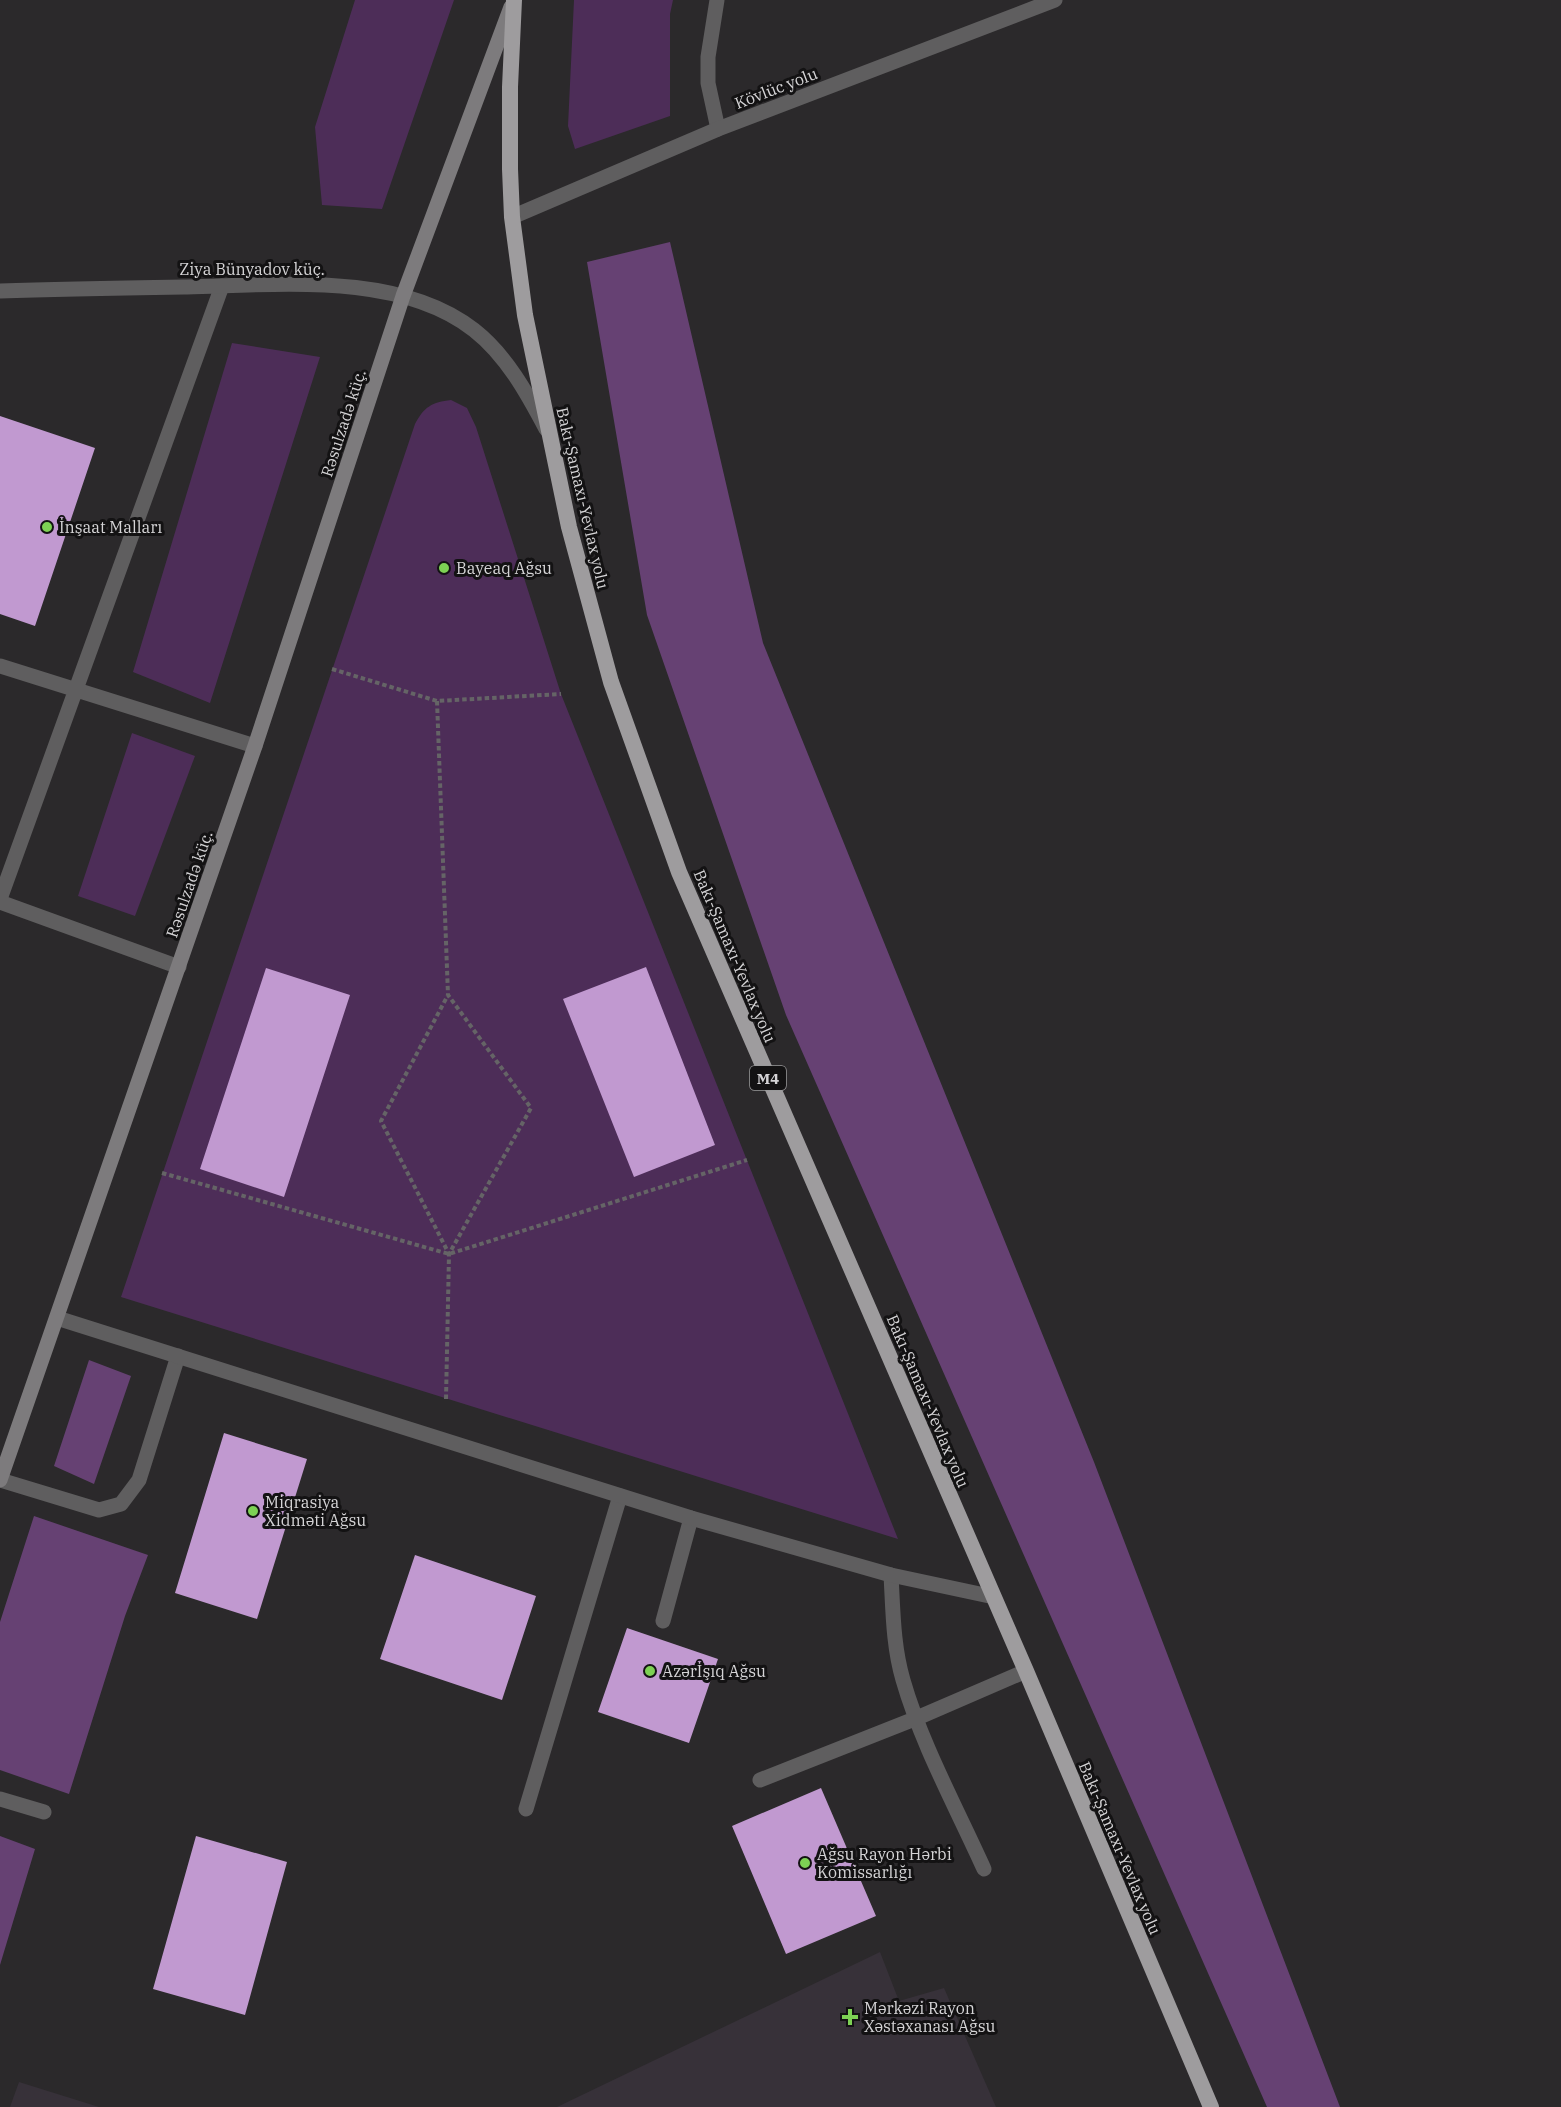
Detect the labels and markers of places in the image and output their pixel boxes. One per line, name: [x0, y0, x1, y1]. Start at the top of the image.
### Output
place label: İnşaat Malları: [59, 517, 162, 537]
marker: İnşaat Malları: [40, 520, 54, 534]
place label: Bayeaq Ağsu: [456, 558, 552, 578]
marker: Bayeaq Ağsu: [437, 561, 451, 575]
place label: Miqrasiya Xidməti Ağsu: [265, 1492, 366, 1530]
marker: Miqrasiya Xidməti Ağsu: [246, 1504, 260, 1518]
place label: Azərİşıq Ağsu: [662, 1661, 766, 1681]
marker: Azərİşıq Ağsu: [643, 1664, 657, 1678]
place label: Ağsu Rayon Hərbi Komissarlığı: [817, 1844, 952, 1882]
marker: Ağsu Rayon Hərbi Komissarlığı: [798, 1856, 812, 1870]
place label: Mərkəzi Rayon Xəstəxanası Ağsu: [864, 1998, 995, 2036]
marker: Mərkəzi Rayon Xəstəxanası Ağsu: [841, 2008, 859, 2026]

